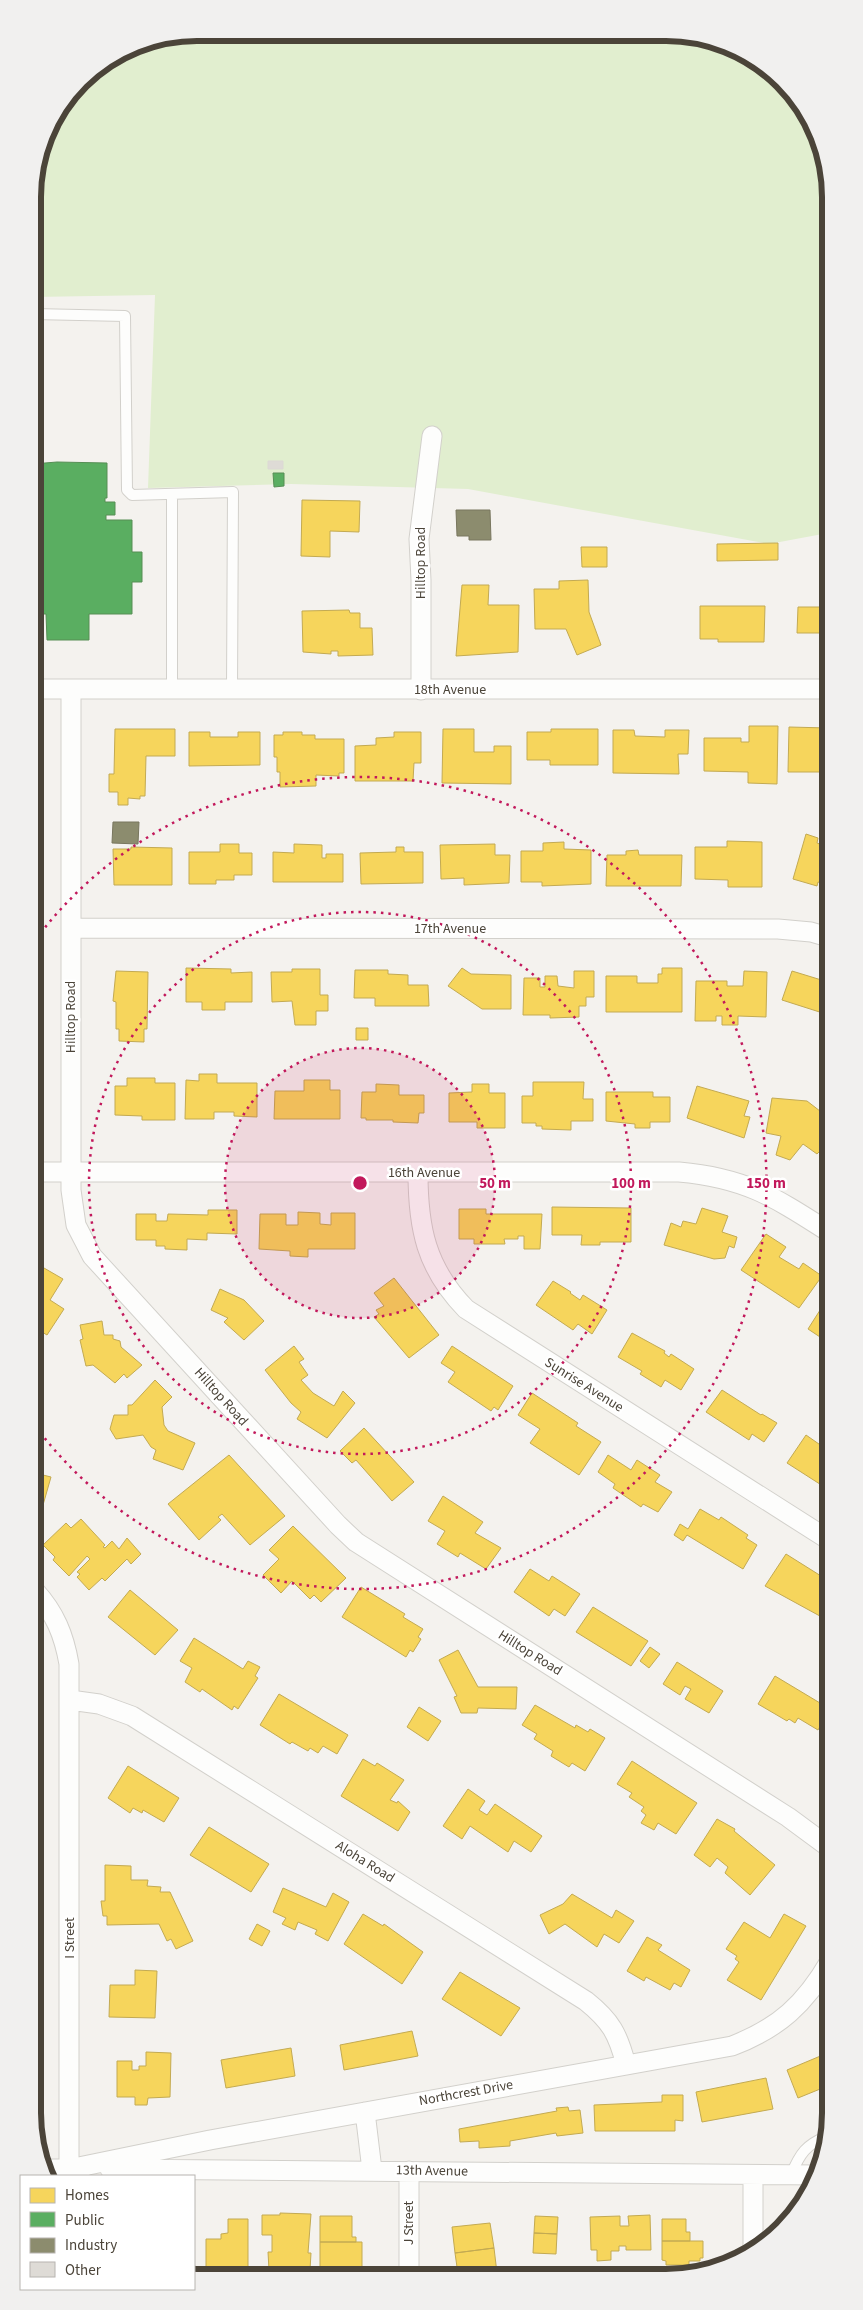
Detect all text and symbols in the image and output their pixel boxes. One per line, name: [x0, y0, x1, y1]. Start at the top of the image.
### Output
street label: Hilltop Road: [411, 527, 431, 599]
street label: 18th Avenue: [414, 680, 486, 700]
street label: 17th Avenue: [414, 919, 486, 939]
street label: Hilltop Road: [61, 981, 81, 1053]
street label: 16th Avenue: [388, 1163, 460, 1183]
text: 50 m: [479, 1173, 511, 1194]
text: 100 m: [611, 1173, 651, 1194]
text: 150 m: [746, 1173, 786, 1194]
centre of rings: [351, 1174, 369, 1192]
street label: Sunrise Avenue: [541, 1353, 627, 1417]
street label: Hilltop Road: [189, 1363, 253, 1431]
street label: Hilltop Road: [494, 1625, 566, 1681]
street label: Aloha Road: [332, 1836, 398, 1888]
street label: I Street: [60, 1917, 80, 1959]
street label: Northcrest Drive: [417, 2075, 515, 2111]
street label: 13th Avenue: [396, 2160, 468, 2182]
legend: [20, 2175, 195, 2290]
text: Homes: [65, 2185, 109, 2206]
street label: J Street: [399, 2200, 419, 2245]
text: Public: [65, 2210, 104, 2231]
text: Industry: [65, 2235, 117, 2256]
text: Other: [65, 2260, 102, 2281]

